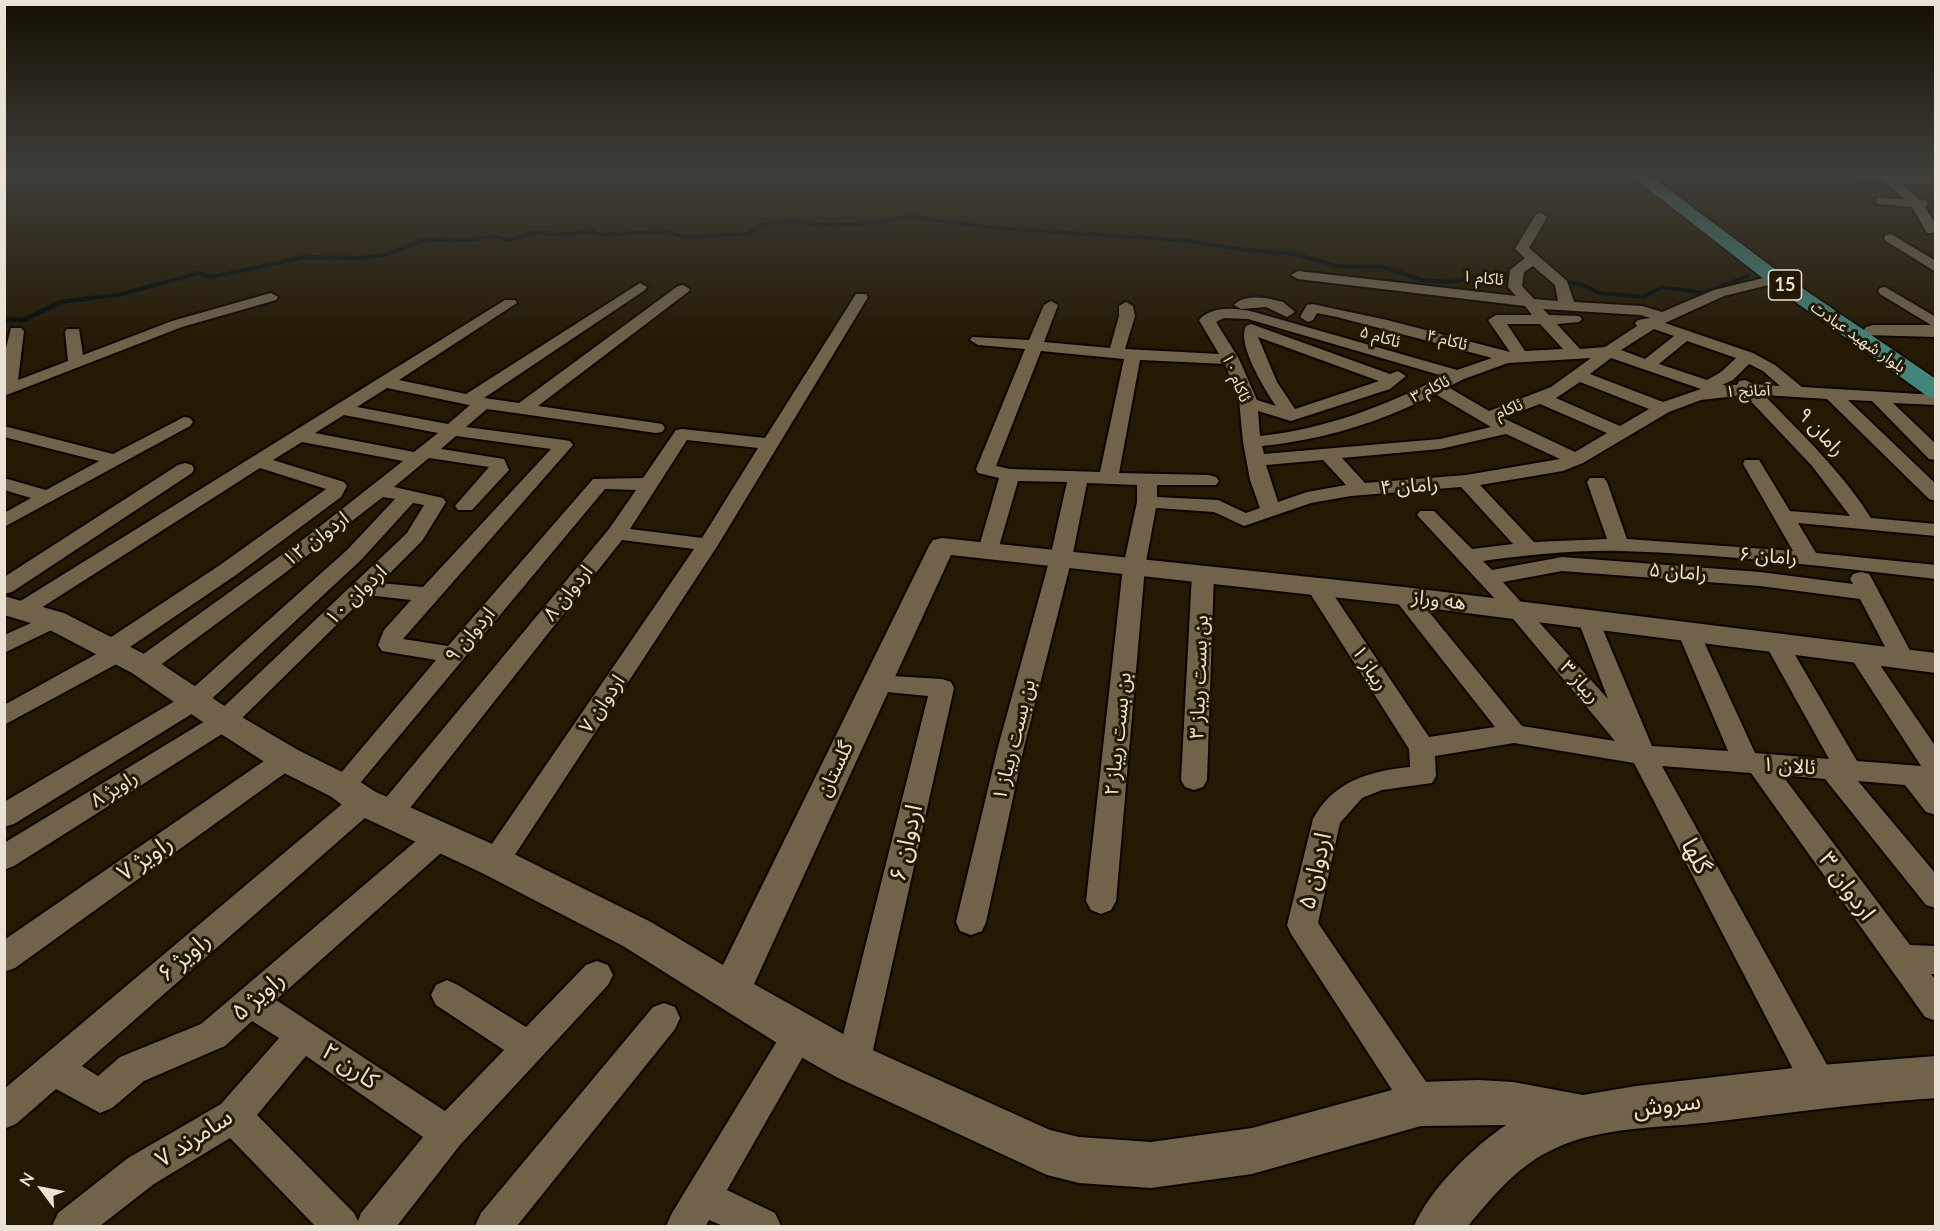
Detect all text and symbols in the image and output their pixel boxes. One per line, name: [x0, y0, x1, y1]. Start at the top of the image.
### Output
street label: ئاکام ۱: [1462, 266, 1504, 290]
road number: 15: [1768, 270, 1802, 300]
street label: بلوار شهید عبادت: [1807, 297, 1909, 377]
street label: ئاکام ۵: [1358, 322, 1402, 352]
street label: ئاکام ۴: [1425, 325, 1469, 355]
street label: ئاکام ۱۰: [1217, 351, 1255, 405]
street label: ئاکام ۳: [1407, 371, 1453, 407]
street label: آمانج ۱: [1725, 381, 1771, 401]
street label: ئاکام: [1492, 395, 1526, 423]
street label: رامان ۹: [1792, 403, 1850, 461]
street label: رامان ۴: [1379, 472, 1439, 500]
street label: اردوان ۱۲: [278, 506, 354, 572]
street label: رامان ۶: [1738, 542, 1798, 570]
street label: رامان ۵: [1648, 558, 1708, 586]
street label: اردوان ۱۰: [320, 560, 392, 630]
street label: اردوان ۸: [538, 560, 598, 626]
street label: هه وراز: [1411, 585, 1467, 615]
street label: اردوان ۹: [440, 602, 500, 668]
street label: بن بست ریباز ۳: [1185, 615, 1213, 739]
street label: ریباز ۱: [1347, 641, 1393, 695]
street label: ریباز ۳: [1555, 656, 1605, 708]
street label: اردوان ۷: [574, 670, 630, 738]
street label: بن بست ریباز ۲: [1100, 671, 1136, 797]
street label: بن بست ریباز ۱: [987, 677, 1041, 803]
street label: گلستان: [812, 738, 858, 800]
street label: ئالان ۱: [1762, 752, 1816, 780]
street label: راویژ ۸: [86, 765, 142, 813]
street label: اردوان ۶: [883, 802, 929, 884]
street label: راویژ ۷: [112, 829, 178, 887]
street label: اردوان ۵: [1292, 830, 1338, 912]
street label: گلها: [1675, 833, 1717, 879]
street label: اردوان ۳: [1812, 846, 1882, 926]
street label: راویژ ۶: [151, 926, 217, 988]
street label: راویژ ۵: [225, 965, 291, 1027]
street label: کارن ۲: [316, 1037, 384, 1095]
street label: سروش: [1631, 1087, 1703, 1123]
street label: سامرند ۷: [150, 1102, 238, 1174]
north arrow: [12, 1159, 72, 1219]
text: N: [15, 1169, 38, 1189]

